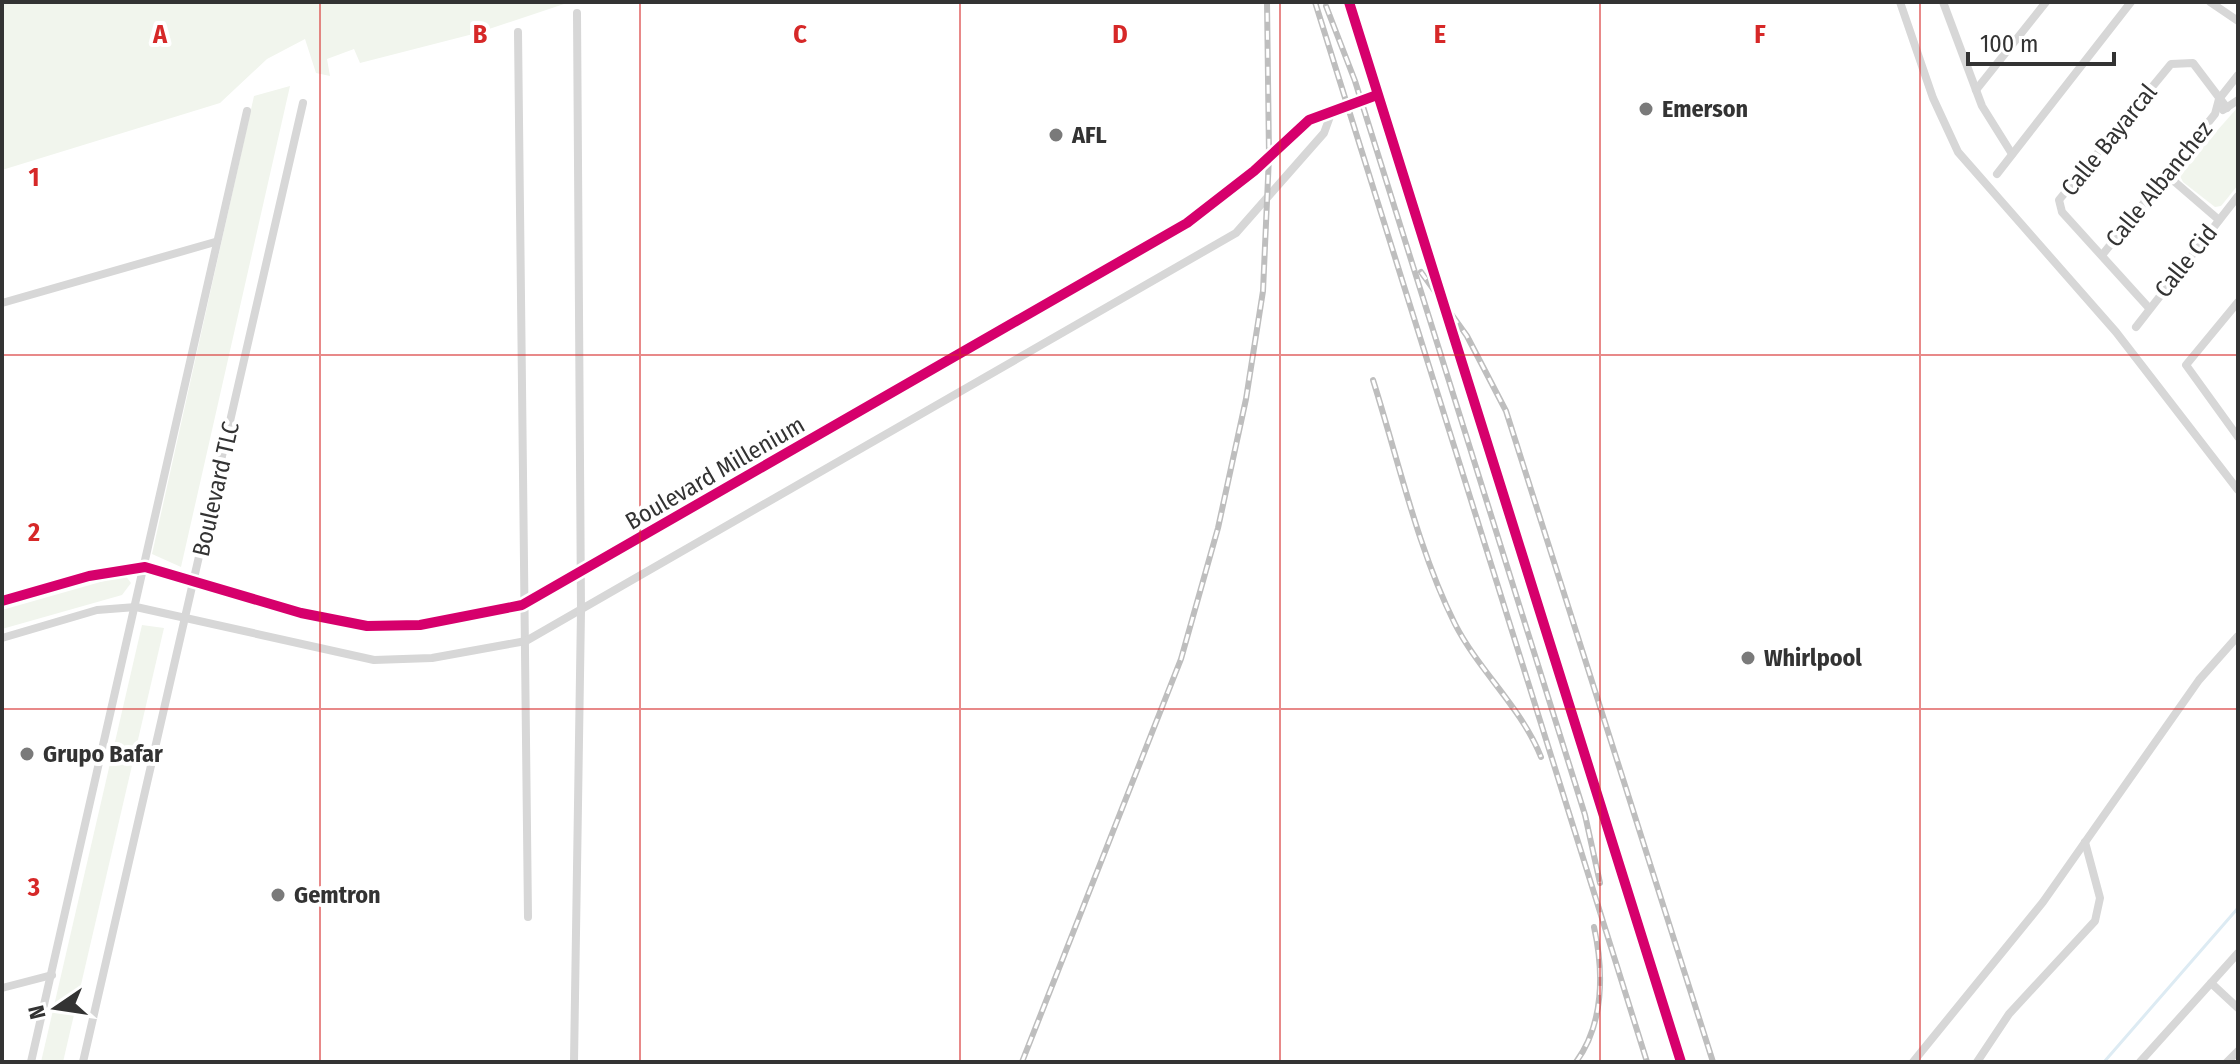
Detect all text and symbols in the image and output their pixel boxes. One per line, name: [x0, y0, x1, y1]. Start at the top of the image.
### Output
scale bar: [1968, 16, 2114, 66]
text: A: [152, 19, 168, 50]
text: B: [473, 19, 488, 50]
text: C: [793, 19, 807, 50]
text: D: [1112, 19, 1128, 50]
text: E: [1434, 19, 1446, 50]
text: F: [1754, 19, 1766, 50]
text: 100 m: [1980, 30, 2038, 58]
street label: Calle Bayarcal: [2055, 78, 2163, 202]
place label: Emerson: [1662, 95, 1748, 123]
marker: Emerson: [1637, 100, 1655, 118]
street label: Calle Albanchez: [2100, 116, 2218, 252]
place label: AFL: [1071, 121, 1107, 149]
marker: AFL: [1047, 126, 1065, 144]
text: 1: [29, 162, 40, 193]
street label: Calle Cid: [2149, 219, 2223, 303]
street label: Boulevard Millenium: [621, 410, 809, 536]
street label: Boulevard TLC: [187, 419, 245, 559]
text: 2: [27, 517, 40, 548]
place label: Whirlpool: [1764, 644, 1862, 672]
marker: Whirlpool: [1739, 649, 1757, 667]
place label: Grupo Bafar: [43, 740, 163, 768]
marker: Grupo Bafar: [18, 745, 36, 763]
text: 3: [27, 872, 40, 903]
place label: Gemtron: [294, 881, 381, 909]
marker: Gemtron: [269, 886, 287, 904]
north arrow: [16, 968, 96, 1048]
text: N: [22, 1003, 52, 1022]

